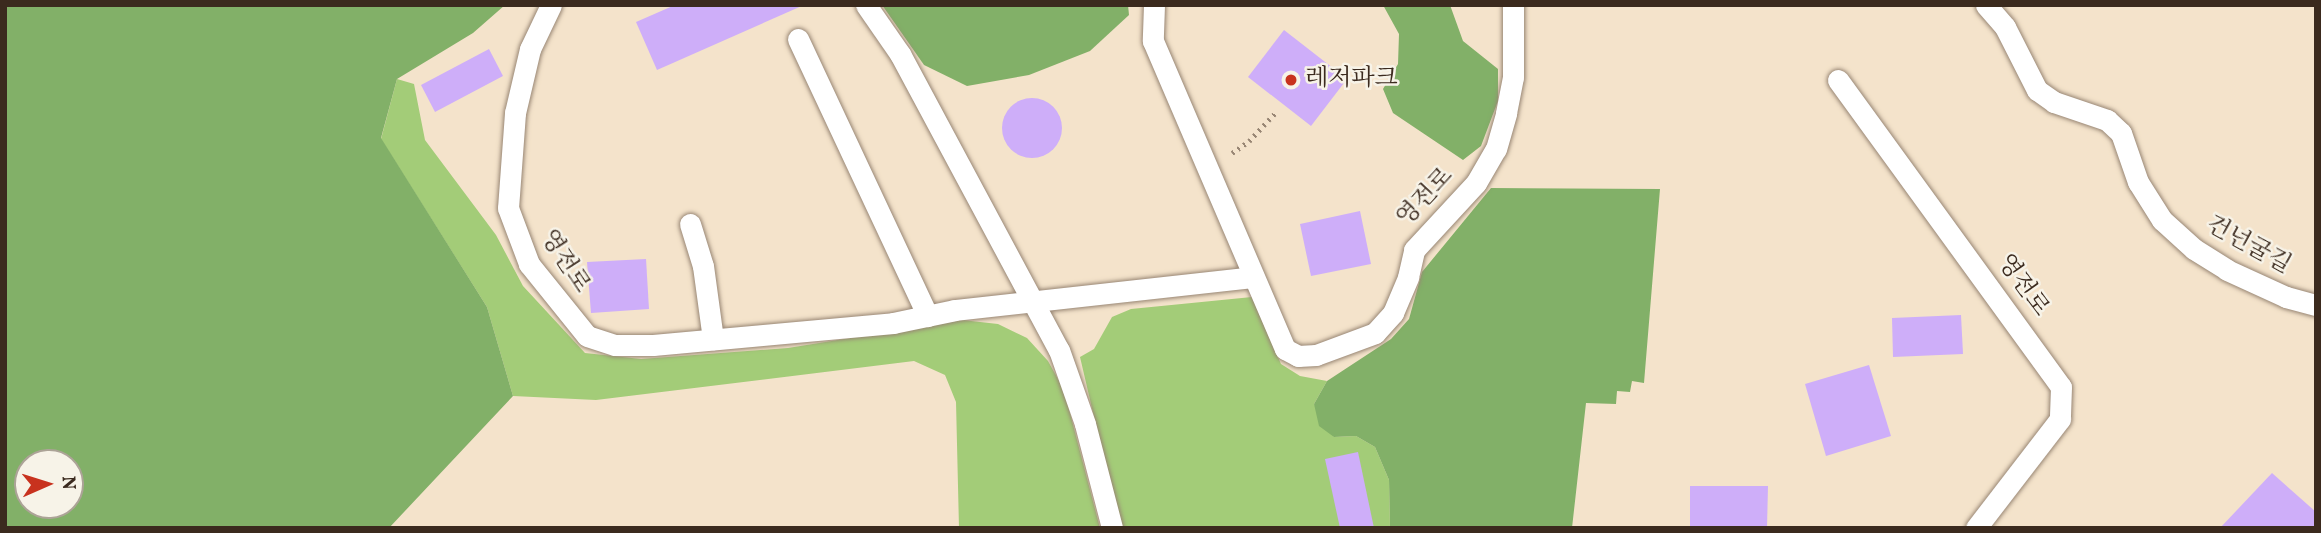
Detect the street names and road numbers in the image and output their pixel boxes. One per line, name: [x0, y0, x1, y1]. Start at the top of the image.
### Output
street label: 영전로: [1392, 163, 1460, 233]
street label: 건넌굴길: [2200, 211, 2296, 281]
street label: 영전로: [533, 225, 595, 299]
street label: 영전로: [1990, 249, 2054, 323]

